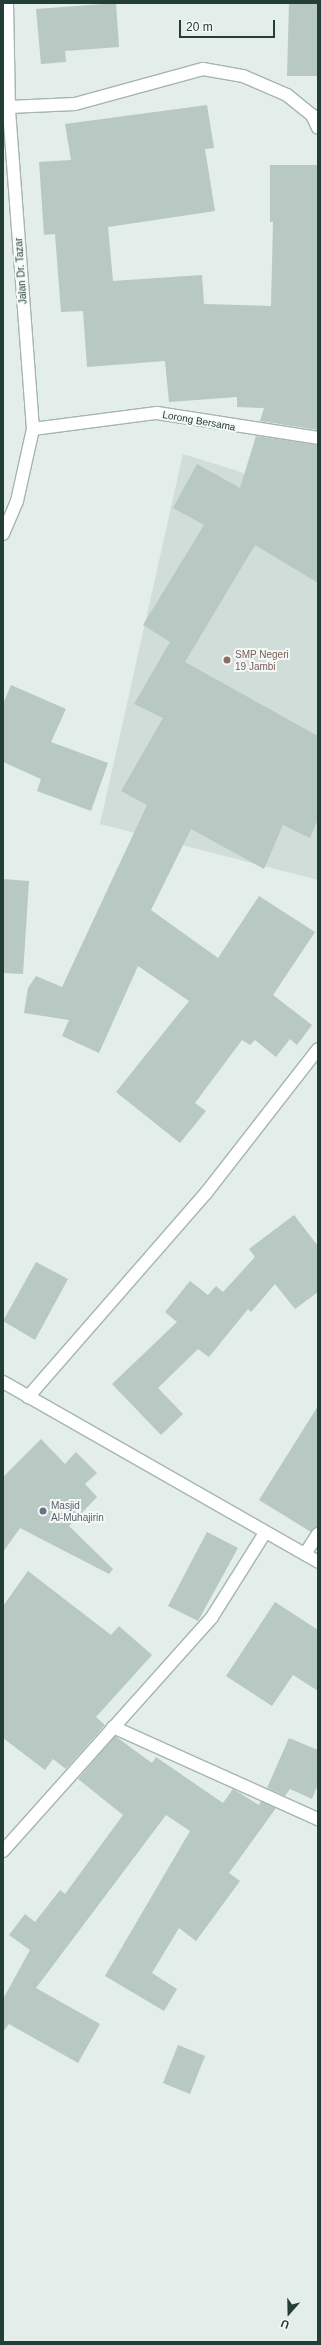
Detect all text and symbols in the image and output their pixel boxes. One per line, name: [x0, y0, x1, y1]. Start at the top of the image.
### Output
scale bar: [181, 12, 277, 38]
text: 20 m: [186, 20, 213, 34]
street label: Jalan Dr. Tazar: [13, 237, 29, 305]
street label: Lorong Bersama: [162, 409, 236, 433]
place label: SMP Negeri 19 Jambi: [235, 648, 289, 672]
marker: SMP Negeri 19 Jambi: [222, 655, 232, 665]
place label: Masjid Al-Muhajirin: [51, 1499, 104, 1522]
marker: Masjid Al-Muhajirin: [38, 1506, 48, 1516]
north arrow: [269, 2293, 309, 2333]
text: U: [279, 2317, 291, 2331]

